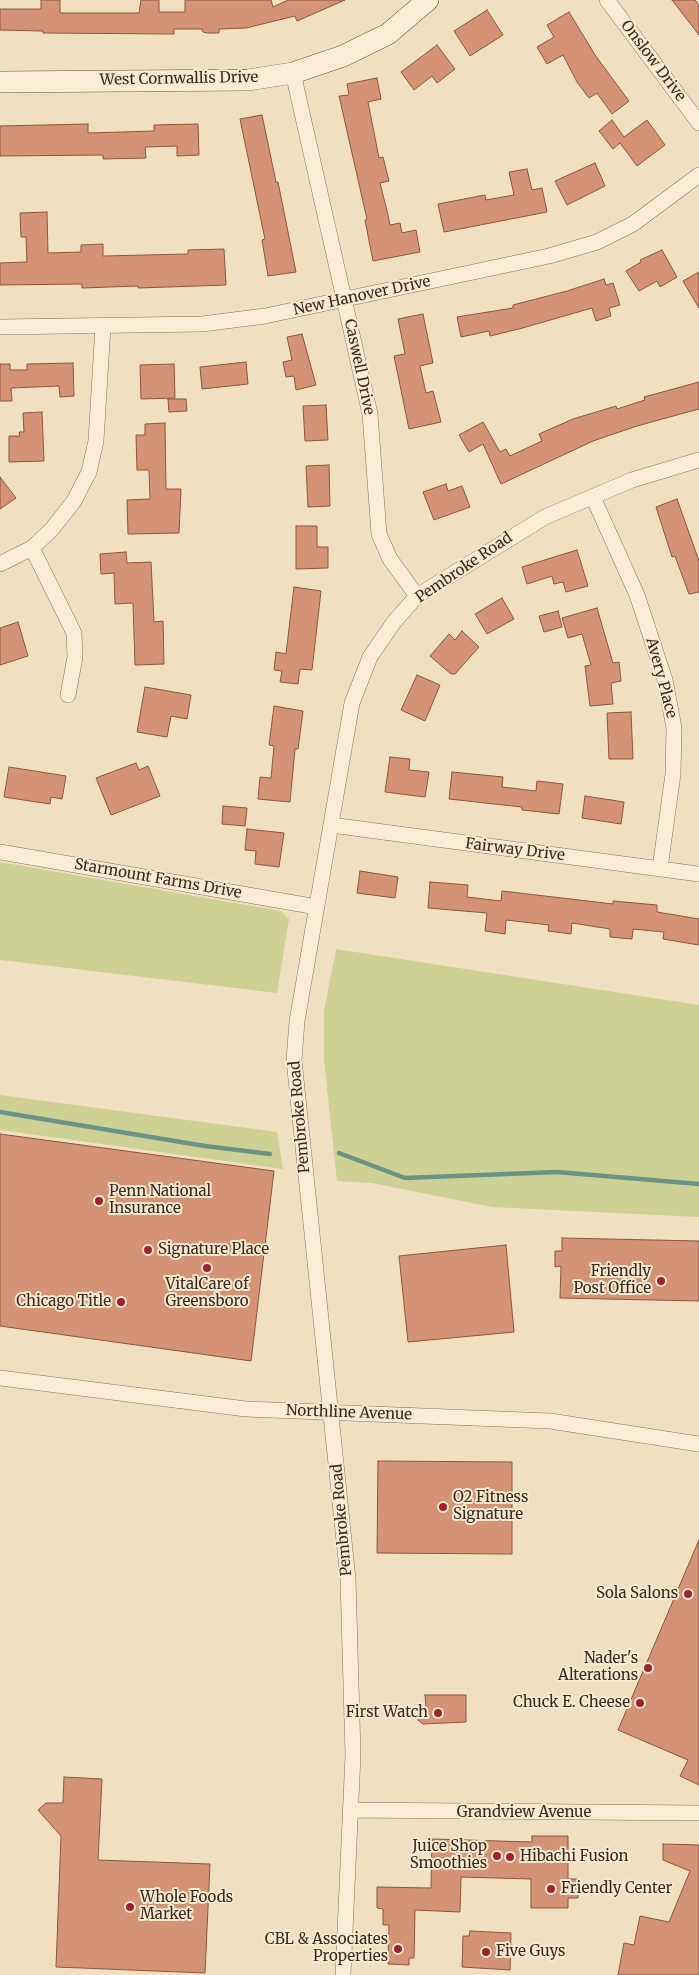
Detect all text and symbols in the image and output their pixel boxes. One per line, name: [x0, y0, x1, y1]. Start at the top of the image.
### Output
street label: Onslow Drive: [617, 17, 689, 105]
street label: West Cornwallis Drive: [100, 69, 258, 89]
street label: New Hanover Drive: [292, 273, 432, 319]
street label: Caswell Drive: [340, 317, 378, 417]
street label: Pembroke Road: [412, 529, 516, 607]
street label: Avery Place: [642, 636, 680, 720]
street label: Fairway Drive: [464, 835, 566, 865]
street label: Starmount Farms Drive: [73, 855, 243, 903]
street label: Pembroke Road: [286, 1060, 314, 1174]
place label: Penn National Insurance: [109, 1183, 211, 1218]
marker: Penn National Insurance: [93, 1195, 105, 1207]
place label: Signature Place: [158, 1241, 269, 1259]
marker: Signature Place: [142, 1244, 154, 1256]
marker: VitalCare of Greensboro: [201, 1262, 213, 1274]
place label: Friendly Post Office: [573, 1263, 651, 1298]
marker: Friendly Post Office: [655, 1275, 667, 1287]
place label: VitalCare of Greensboro: [165, 1276, 249, 1311]
place label: Chicago Title: [16, 1293, 111, 1311]
marker: Chicago Title: [115, 1296, 127, 1308]
street label: Northline Avenue: [286, 1402, 412, 1424]
street label: Pembroke Road: [328, 1463, 356, 1577]
place label: O2 Fitness Signature: [453, 1489, 528, 1524]
marker: O2 Fitness Signature: [437, 1501, 449, 1513]
place label: Sola Salons: [596, 1585, 678, 1603]
marker: Sola Salons: [682, 1588, 694, 1600]
place label: Nader's Alterations: [558, 1650, 638, 1685]
marker: Nader's Alterations: [642, 1662, 654, 1674]
place label: Chuck E. Cheese: [513, 1694, 630, 1712]
marker: Chuck E. Cheese: [634, 1697, 646, 1709]
place label: First Watch: [346, 1704, 428, 1722]
marker: First Watch: [432, 1707, 444, 1719]
street label: Grandview Avenue: [457, 1804, 591, 1822]
place label: Juice Shop Smoothies: [410, 1838, 487, 1873]
place label: Hibachi Fusion: [520, 1848, 629, 1866]
marker: Juice Shop Smoothies: [491, 1850, 503, 1862]
marker: Hibachi Fusion: [504, 1851, 516, 1863]
place label: Friendly Center: [561, 1880, 672, 1898]
marker: Friendly Center: [545, 1883, 557, 1895]
place label: Whole Foods Market: [140, 1889, 233, 1924]
marker: Whole Foods Market: [124, 1901, 136, 1913]
place label: CBL & Associates Properties: [265, 1931, 388, 1966]
marker: CBL & Associates Properties: [392, 1943, 404, 1955]
place label: Five Guys: [496, 1943, 565, 1961]
marker: Five Guys: [480, 1946, 492, 1958]

